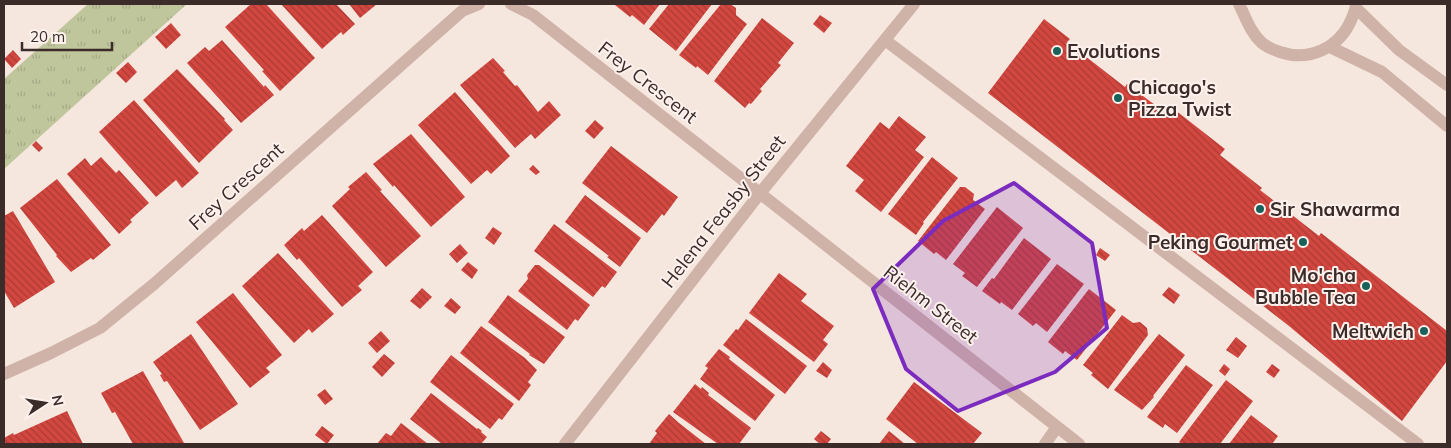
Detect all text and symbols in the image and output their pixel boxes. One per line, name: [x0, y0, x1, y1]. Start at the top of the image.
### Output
scale bar: [22, 20, 112, 52]
text: 20 m: [30, 27, 65, 46]
street label: Frey Crescent: [594, 36, 703, 128]
place label: Evolutions: [1067, 39, 1160, 63]
marker: Evolutions: [1051, 45, 1063, 57]
place label: Chicago's Pizza Twist: [1128, 75, 1231, 121]
marker: Chicago's Pizza Twist: [1112, 92, 1124, 104]
street label: Helena Feasby Street: [656, 129, 790, 292]
street label: Frey Crescent: [184, 137, 289, 235]
place label: Sir Shawarma: [1270, 197, 1400, 221]
marker: Sir Shawarma: [1254, 203, 1266, 215]
place label: Peking Gourmet: [1148, 230, 1293, 254]
marker: Peking Gourmet: [1297, 236, 1309, 248]
street label: Riehm Street: [879, 260, 983, 349]
place label: Mo'cha Bubble Tea: [1255, 263, 1356, 309]
marker: Mo'cha Bubble Tea: [1360, 280, 1372, 292]
place label: Meltwich: [1332, 319, 1414, 343]
marker: Meltwich: [1418, 325, 1430, 337]
north arrow: [20, 378, 70, 428]
text: N: [48, 393, 68, 407]

